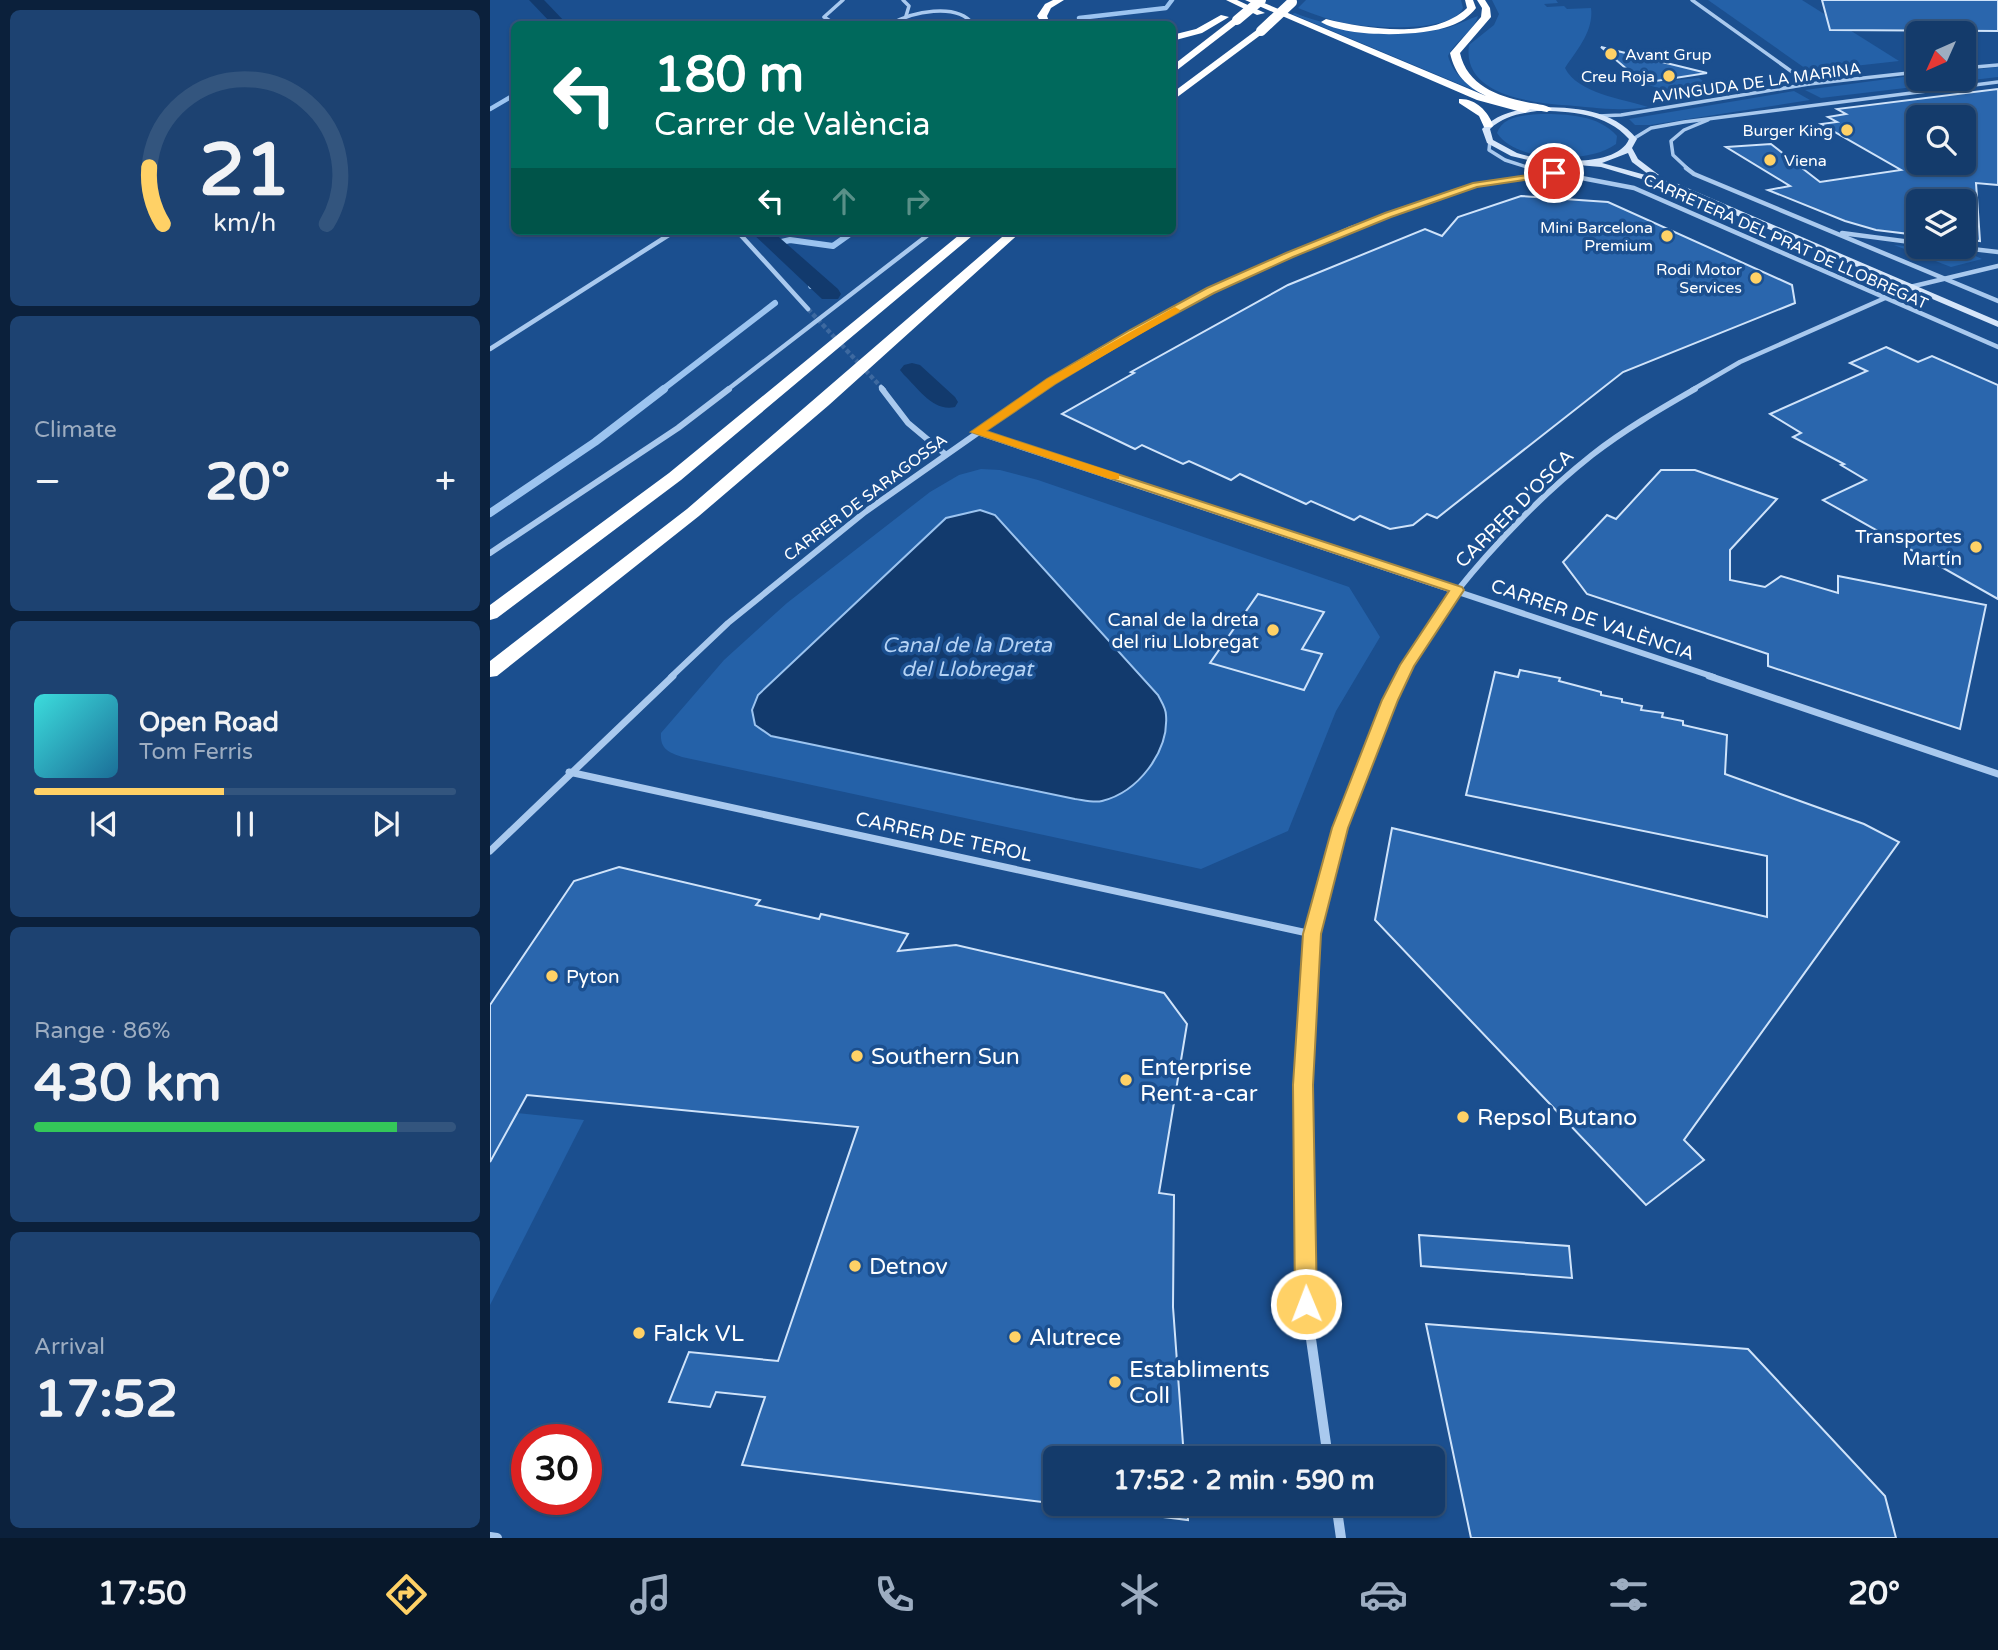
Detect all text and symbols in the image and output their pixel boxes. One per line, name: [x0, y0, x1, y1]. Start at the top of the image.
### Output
north arrow: [1906, 21, 1976, 91]
map controls: [1906, 21, 1976, 259]
place label: Avant Grup: [1625, 45, 1712, 65]
text: 180 m: [654, 46, 804, 105]
marker: Avant Grup: [1603, 46, 1619, 62]
icon: left: [539, 49, 630, 140]
street label: AVINGUDA DE LA MARINA: [1650, 58, 1862, 108]
place label: Creu Roja: [1581, 67, 1655, 87]
marker: Creu Roja: [1661, 68, 1677, 84]
button: search: [1906, 105, 1976, 175]
text: Carrer de València: [654, 106, 931, 144]
place label: Burger King: [1742, 121, 1833, 141]
marker: Burger King: [1839, 122, 1855, 138]
text: 21: [199, 127, 291, 215]
pin: [1524, 143, 1584, 203]
place label: Viena: [1784, 151, 1827, 171]
marker: Viena: [1762, 152, 1778, 168]
icon: arrive: [1535, 154, 1573, 192]
street label: CARRETERA DEL PRAT DE LLOBREGAT: [1640, 170, 1931, 314]
icon: left: [752, 182, 790, 220]
icon: ahead: [825, 182, 863, 220]
icon: right: [898, 182, 936, 220]
button: layers: [1906, 189, 1976, 259]
text: km/h: [214, 208, 276, 238]
place label: Mini Barcelona Premium: [1540, 218, 1653, 256]
marker: Mini Barcelona Premium: [1659, 228, 1675, 244]
place label: Rodi Motor Services: [1656, 260, 1743, 298]
marker: Rodi Motor Services: [1748, 270, 1764, 286]
text: Climate: [34, 416, 117, 444]
street label: CARRER DE SARAGOSSA: [780, 430, 951, 566]
street label: CARRER D'OSCA: [1451, 445, 1578, 572]
text: 20°: [205, 451, 290, 514]
text: −: [34, 459, 61, 505]
text: +: [435, 459, 456, 505]
place label: Transportes Martín: [1855, 526, 1962, 570]
marker: Transportes Martín: [1968, 539, 1984, 555]
street label: CARRER DE VALÈNCIA: [1488, 575, 1697, 665]
place label: Canal de la dreta del riu Llobregat: [1107, 609, 1259, 653]
marker: Canal de la dreta del riu Llobregat: [1265, 622, 1281, 638]
water label: Canal de la Dreta del Llobregat: [882, 633, 1053, 682]
text: Open Road: [139, 707, 279, 738]
text: Tom Ferris: [139, 738, 253, 766]
icon: previous: [85, 805, 123, 843]
icon: pause: [226, 805, 264, 843]
icon: next: [367, 805, 405, 843]
street label: CARRER DE TEROL: [853, 808, 1034, 866]
place label: Pyton: [566, 966, 620, 988]
marker: Pyton: [544, 968, 560, 984]
text: Range · 86%: [34, 1017, 170, 1045]
place label: Southern Sun: [871, 1043, 1020, 1071]
marker: Southern Sun: [849, 1048, 865, 1064]
text: 430 km: [34, 1052, 222, 1115]
place label: Enterprise Rent-a-car: [1140, 1054, 1258, 1108]
marker: Enterprise Rent-a-car: [1118, 1072, 1134, 1088]
place label: Repsol Butano: [1477, 1104, 1637, 1132]
marker: Repsol Butano: [1455, 1109, 1471, 1125]
place label: Detnov: [869, 1253, 948, 1281]
marker: Detnov: [847, 1258, 863, 1274]
position arrow: [1269, 1267, 1343, 1341]
place label: Falck VL: [653, 1320, 744, 1348]
place label: Alutrece: [1029, 1324, 1121, 1352]
marker: Falck VL: [631, 1325, 647, 1341]
marker: Alutrece: [1007, 1329, 1023, 1345]
text: Arrival: [34, 1333, 105, 1361]
place label: Establiments Coll: [1129, 1356, 1270, 1410]
text: 17:52: [34, 1368, 178, 1431]
marker: Establiments Coll: [1107, 1374, 1123, 1390]
speed limit sign: 30: [511, 1424, 602, 1515]
text: 17:52 · 2 min · 590 m: [1113, 1465, 1375, 1496]
icon: directions: [382, 1570, 431, 1619]
icon: music: [626, 1570, 675, 1619]
icon: phone: [870, 1570, 919, 1619]
icon: climate: [1115, 1570, 1164, 1619]
icon: car: [1359, 1570, 1408, 1619]
icon: filters: [1604, 1570, 1653, 1619]
text: 17:50: [98, 1575, 186, 1613]
text: 20°: [1848, 1575, 1900, 1613]

